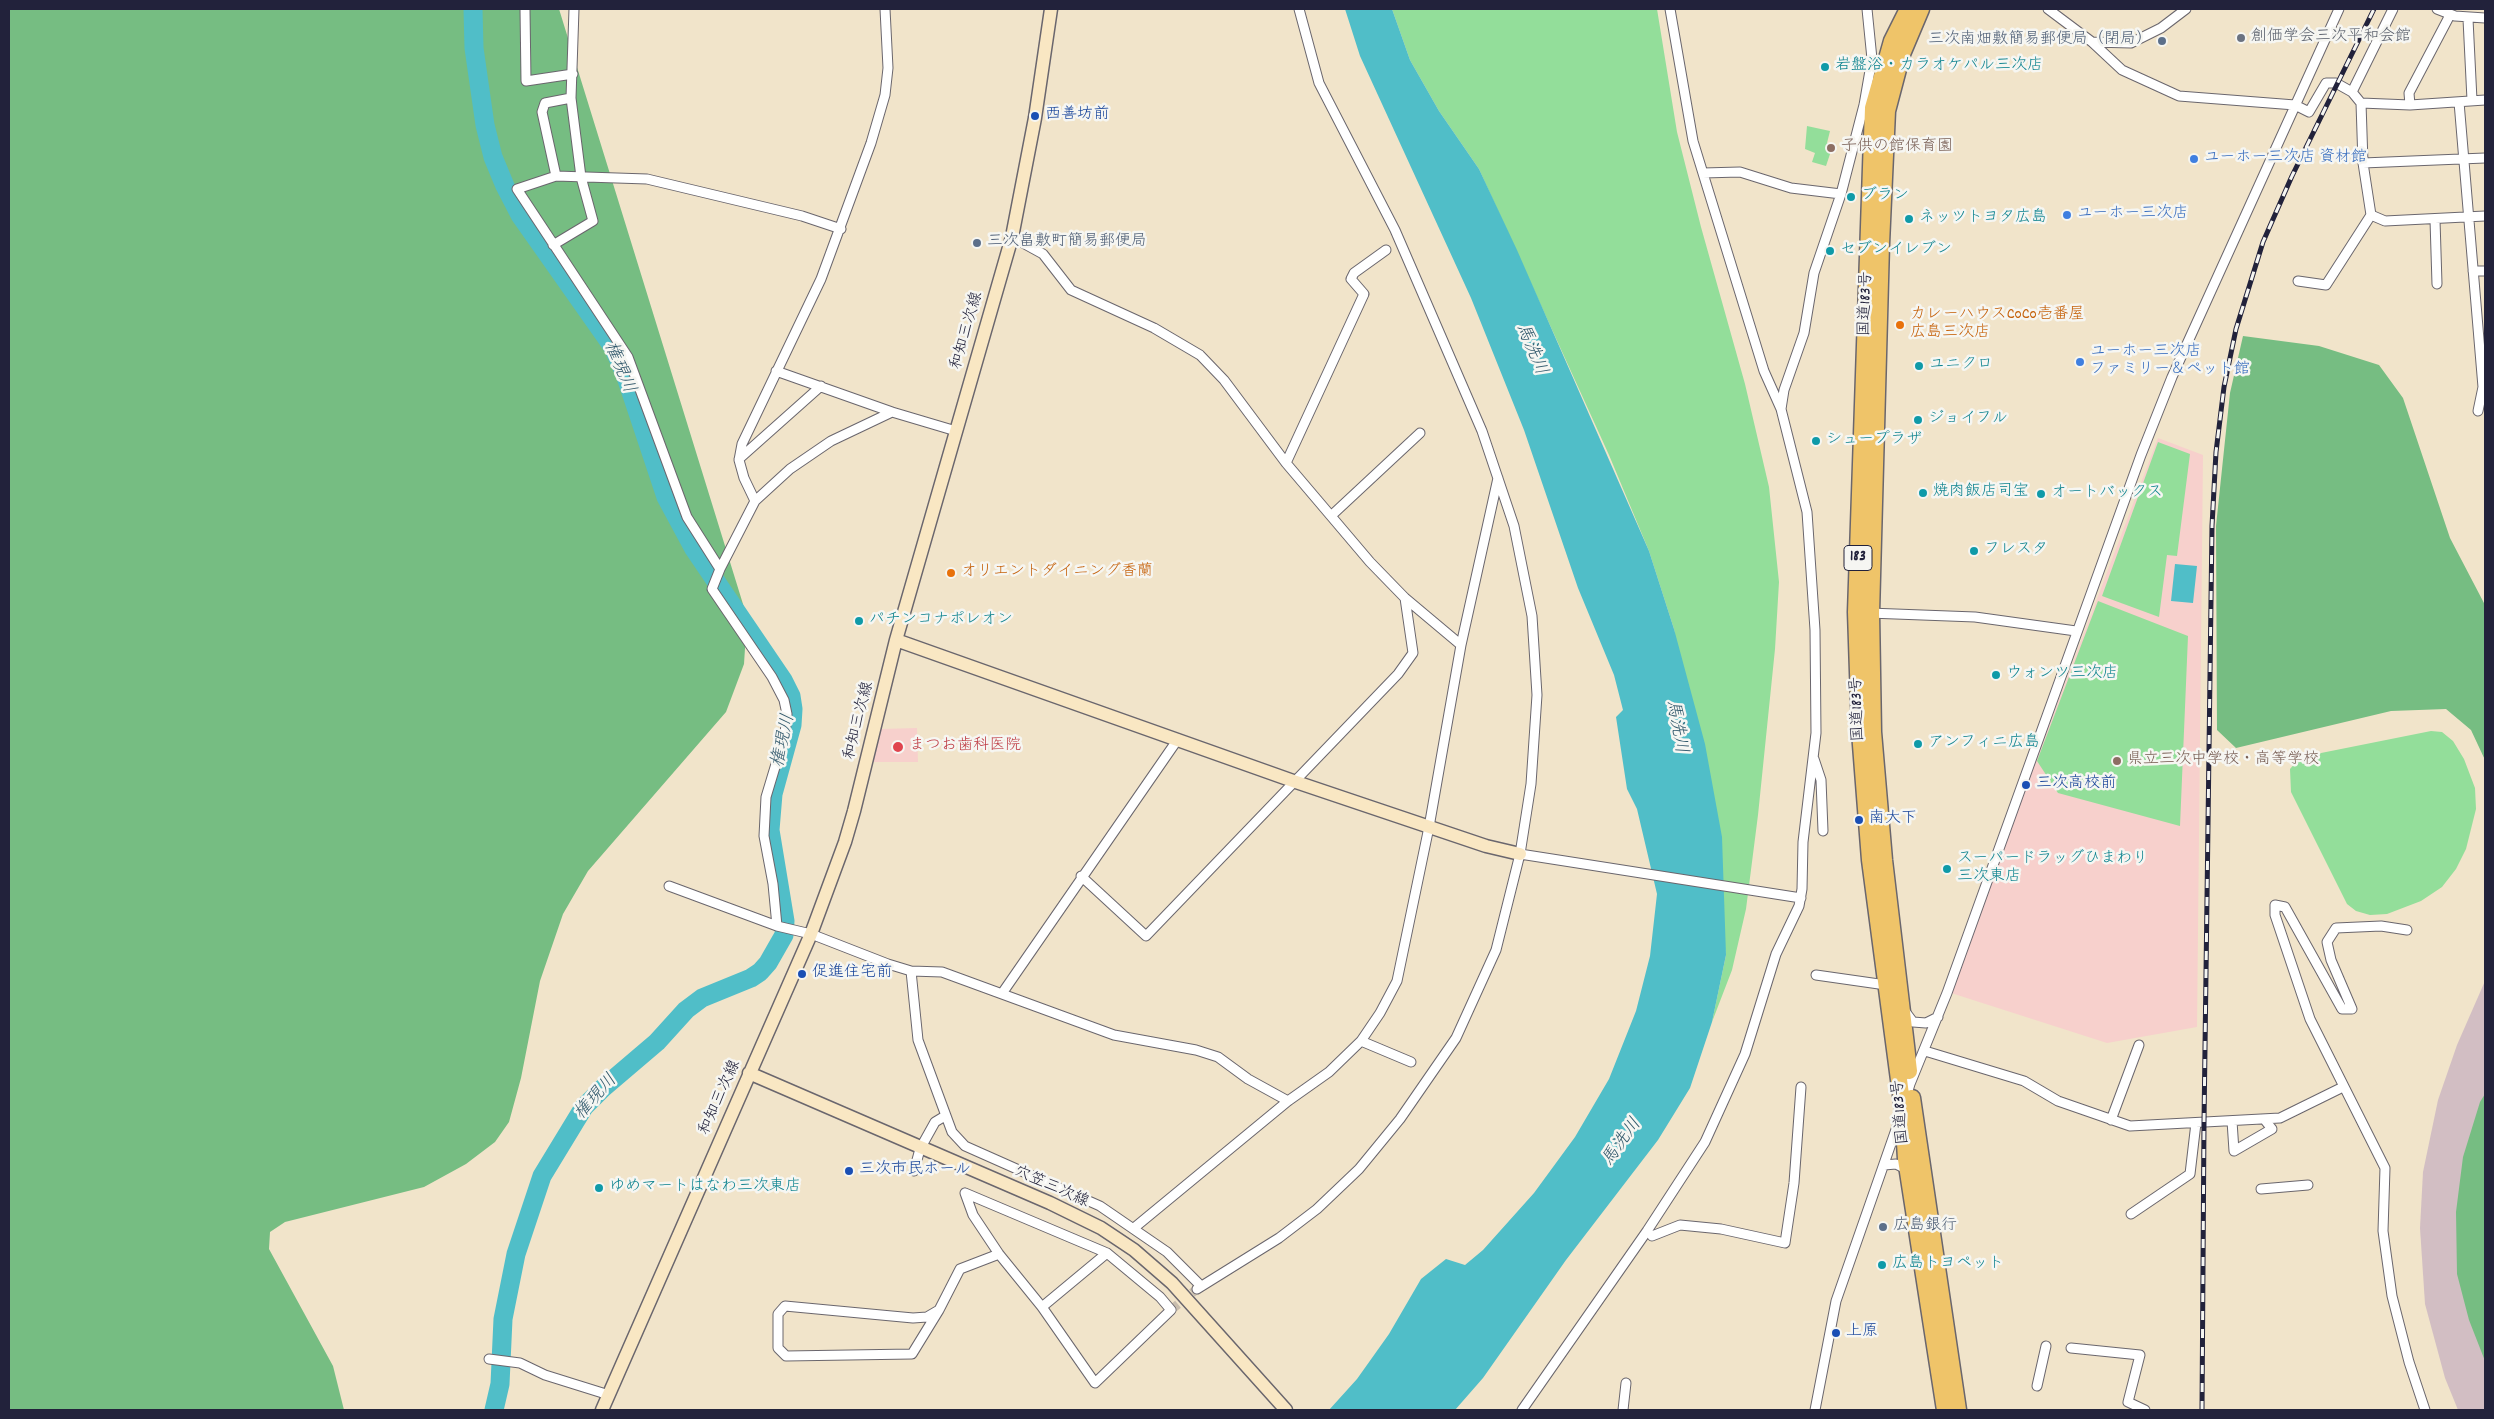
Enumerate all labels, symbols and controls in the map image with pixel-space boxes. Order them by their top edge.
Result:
place label: 創価学会三次平和会館 [2251,28,2411,48]
place label: 三次南畑敷簡易郵便局（閉局） [1928,31,2152,51]
marker: 創価学会三次平和会館 [2235,32,2247,44]
marker: 三次南畑敷簡易郵便局（閉局） [2156,35,2168,47]
place label: 岩盤浴・カラオケパル三次店 [1835,57,2043,77]
marker: 岩盤浴・カラオケパル三次店 [1819,61,1831,73]
place label: 西善坊前 [1045,106,1109,126]
marker: 西善坊前 [1029,110,1041,122]
place label: 子供の館保育園 [1841,138,1953,158]
marker: 子供の館保育園 [1825,142,1837,154]
place label: ユーホー三次店 資材館 [2204,149,2367,169]
marker: ユーホー三次店 資材館 [2188,153,2200,165]
place label: ブラン [1861,187,1909,207]
marker: ブラン [1845,191,1857,203]
place label: ユーホー三次店 [2077,205,2188,225]
place label: ネッツトヨタ広島 [1919,209,2047,229]
marker: ユーホー三次店 [2061,209,2073,221]
marker: ネッツトヨタ広島 [1903,213,1915,225]
place label: 三次畠敷町簡易郵便局 [987,233,1147,253]
marker: 三次畠敷町簡易郵便局 [971,237,983,249]
place label: セブンイレブン [1840,241,1952,261]
marker: セブンイレブン [1824,245,1836,257]
street label: 国道183号 [1856,271,1878,337]
street label: 和知三次線 [948,290,988,372]
place label: カレーハウスCoCo壱番屋 広島三次店 [1910,306,2085,344]
marker: カレーハウスCoCo壱番屋 広島三次店 [1894,319,1906,331]
water label: 馬洗川 [1510,321,1550,379]
water label: 権現川 [598,339,638,397]
place label: ユーホー三次店 ファミリー＆ペット館 [2090,343,2250,381]
place label: ユニクロ [1929,356,1993,376]
marker: ユーホー三次店 ファミリー＆ペット館 [2074,356,2086,368]
marker: ユニクロ [1913,360,1925,372]
place label: ジョイフル [1928,410,2008,430]
marker: ジョイフル [1912,414,1924,426]
place label: シュープラザ [1826,431,1922,451]
marker: シュープラザ [1810,435,1822,447]
place label: 焼肉飯店司宝 [1933,483,2029,503]
place label: オートバックス [2051,484,2163,504]
marker: 焼肉飯店司宝 [1917,487,1929,499]
marker: オートバックス [2035,488,2047,500]
place label: フレスタ [1984,541,2048,561]
marker: フレスタ [1968,545,1980,557]
road number: 183 [1844,546,1872,570]
place label: オリエントダイニング香蘭 [961,563,1153,583]
marker: オリエントダイニング香蘭 [945,567,957,579]
place label: パチンコナポレオン [869,611,1013,631]
marker: パチンコナポレオン [853,615,865,627]
place label: ウォンツ三次店 [2006,665,2118,685]
marker: ウォンツ三次店 [1990,669,2002,681]
street label: 国道183号 [1848,676,1870,742]
street label: 和知三次線 [841,680,879,762]
water label: 馬洗川 [1660,699,1690,755]
water label: 権現川 [769,712,801,770]
place label: アンフィニ広島 [1928,734,2040,754]
place label: まつお歯科医院 [909,737,1021,757]
marker: アンフィニ広島 [1912,738,1924,750]
marker: まつお歯科医院 [891,740,905,754]
place label: 県立三次中学校・高等学校 [2127,751,2319,771]
marker: 県立三次中学校・高等学校 [2111,755,2123,767]
place label: 三次高校前 [2036,775,2116,795]
marker: 三次高校前 [2020,779,2032,791]
place label: 南大下 [1869,810,1917,830]
marker: 南大下 [1853,814,1865,826]
place label: スーパードラッグひまわり 三次東店 [1957,850,2148,888]
marker: スーパードラッグひまわり 三次東店 [1941,863,1953,875]
place label: 促進住宅前 [812,964,892,984]
marker: 促進住宅前 [796,968,808,980]
street label: 和知三次線 [696,1058,746,1138]
water label: 権現川 [571,1071,623,1125]
street label: 国道183号 [1890,1079,1914,1145]
water label: 馬洗川 [1598,1115,1648,1171]
place label: 三次市民ホール [859,1161,971,1181]
street label: 穴笠三次線 [1011,1163,1091,1213]
marker: 三次市民ホール [843,1165,855,1177]
place label: ゆめマートはなわ三次東店 [609,1178,801,1198]
marker: ゆめマートはなわ三次東店 [593,1182,605,1194]
place label: 広島銀行 [1893,1217,1957,1237]
marker: 広島銀行 [1877,1221,1889,1233]
place label: 広島トヨペット [1892,1255,2004,1275]
marker: 広島トヨペット [1876,1259,1888,1271]
place label: 上原 [1846,1323,1878,1343]
marker: 上原 [1830,1327,1842,1339]

